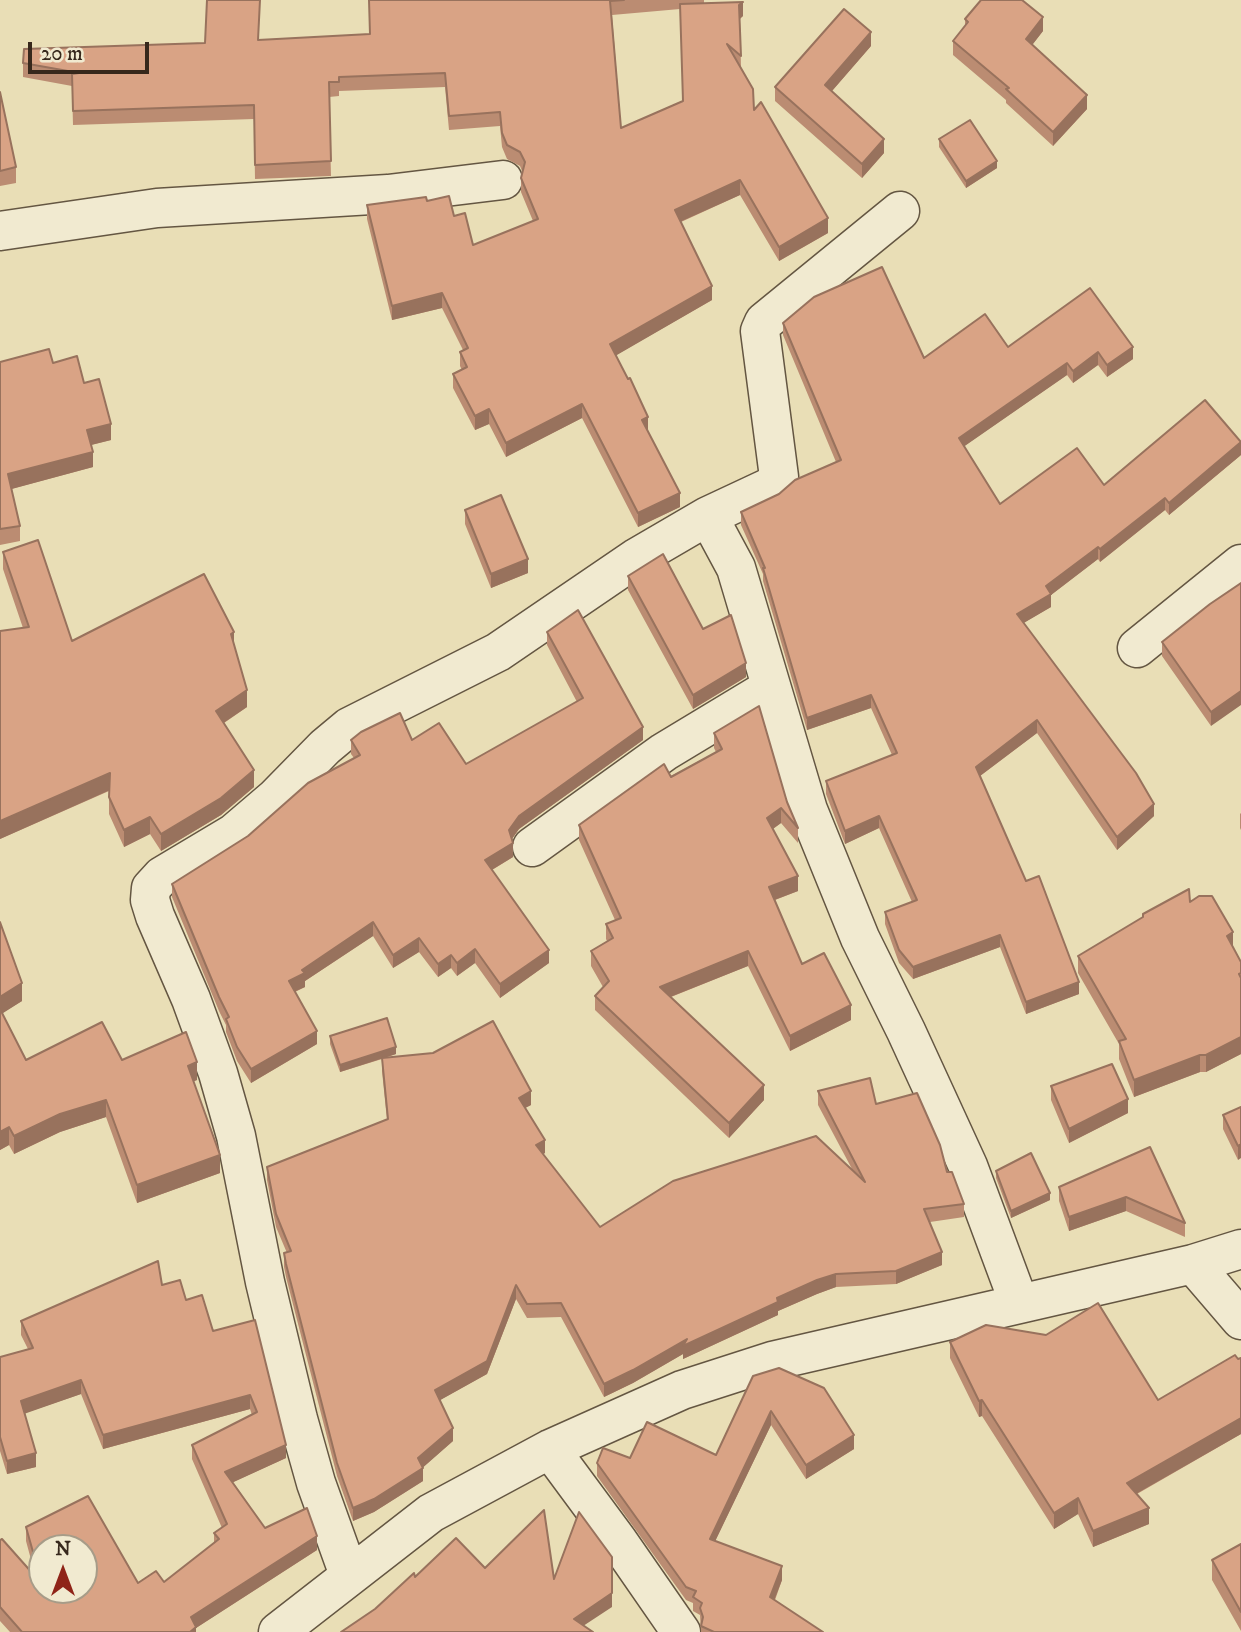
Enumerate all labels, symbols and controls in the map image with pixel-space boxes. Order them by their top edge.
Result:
scale bar [32,28,152,72]
text: 20 m [41,41,83,67]
north arrow [28,1534,98,1604]
text: N [55,1538,71,1561]

